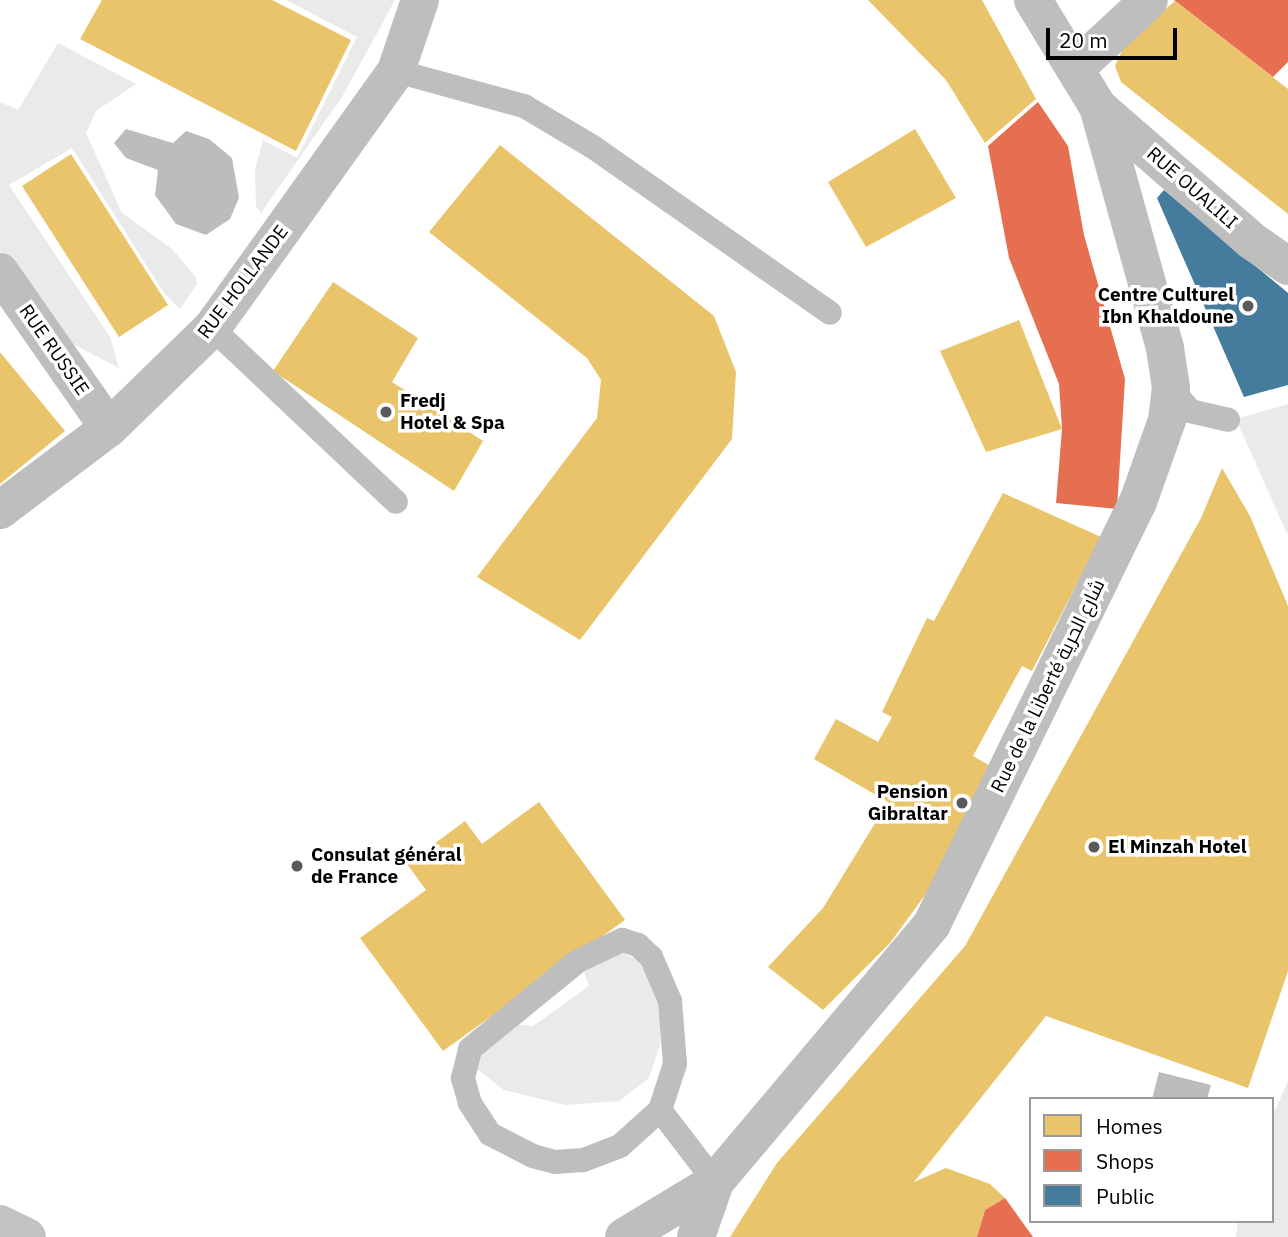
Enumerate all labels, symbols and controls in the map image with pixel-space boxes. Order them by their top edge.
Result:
scale bar [1050,14,1181,58]
text: 20 m [1059,26,1108,54]
street label: RUE OUALILI [1142,142,1242,234]
street label: RUE HOLLANDE [193,221,293,343]
place label: Centre Culturel Ibn Khaldoune [1098,284,1234,328]
marker: Centre Culturel Ibn Khaldoune [1240,298,1256,314]
street label: RUE RUSSIE [14,300,94,400]
place label: Fredj Hotel & Spa [400,390,505,434]
marker: Fredj Hotel & Spa [378,404,394,420]
street label: Rue de la Liberté شارع الحرية [986,576,1110,796]
place label: Pension Gibraltar [868,781,948,825]
marker: Pension Gibraltar [954,795,970,811]
place label: El Minzah Hotel [1108,836,1247,858]
marker: El Minzah Hotel [1086,839,1102,855]
place label: Consulat général de France [311,844,462,888]
marker: Consulat général de France [289,858,305,874]
legend [1029,1097,1274,1223]
text: Homes [1096,1112,1163,1140]
text: Shops [1096,1147,1154,1175]
text: Public [1096,1182,1154,1210]

